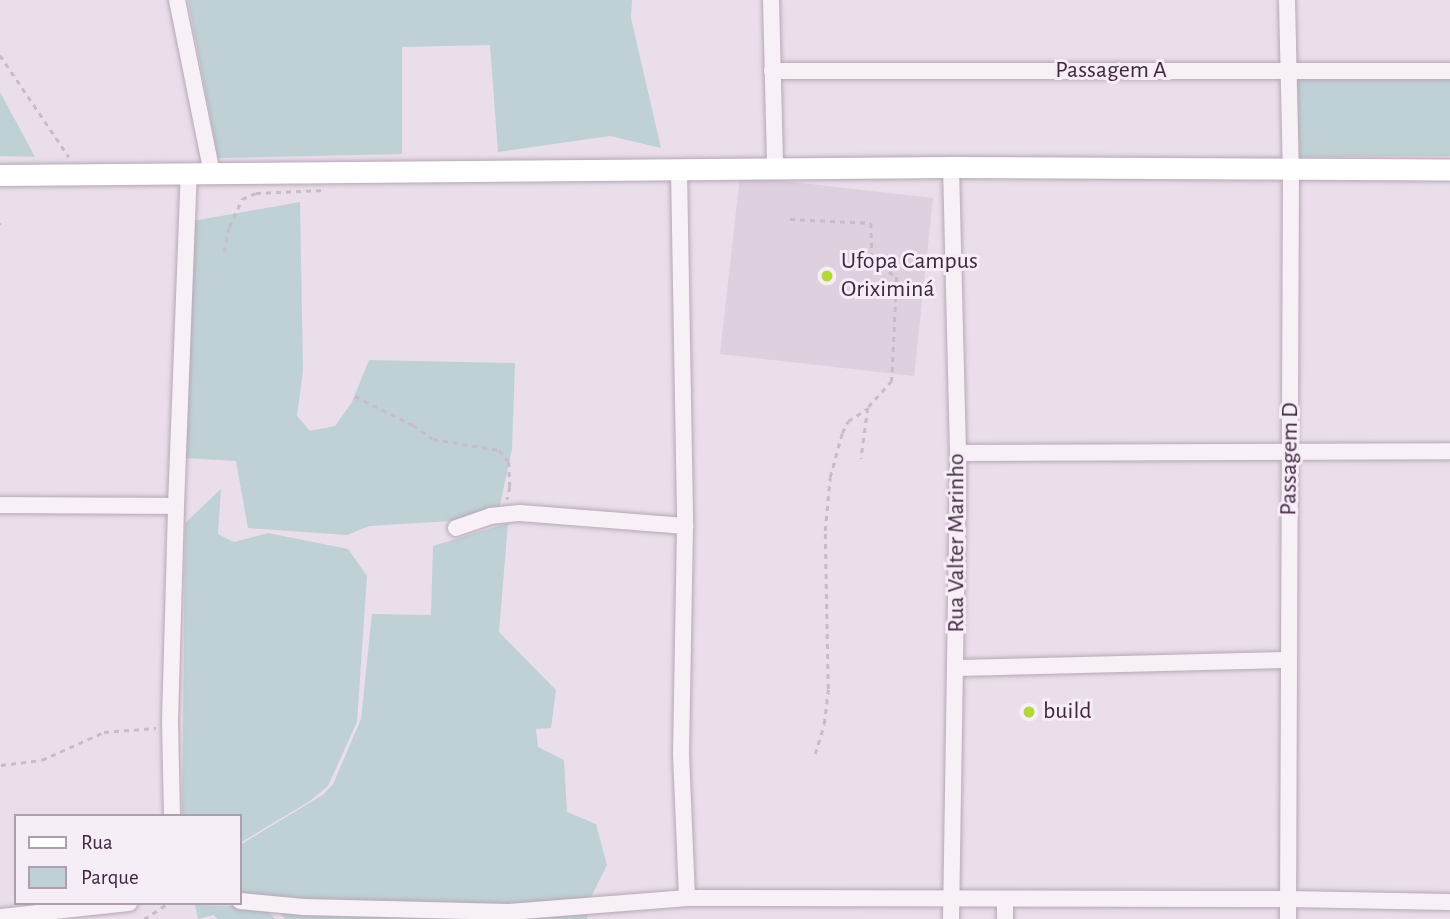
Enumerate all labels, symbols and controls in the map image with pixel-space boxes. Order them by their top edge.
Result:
street label: Passagem A [1055,57,1167,85]
place label: Ufopa Campus Oriximiná [841,248,978,304]
marker: Ufopa Campus Oriximiná [819,268,835,284]
street label: Passagem D [1275,402,1305,516]
street label: Rua Valter Marinho [943,453,971,633]
place label: build [1043,698,1092,726]
marker: build [1021,704,1037,720]
legend [14,814,242,905]
text: Rua [81,832,113,853]
text: Parque [81,867,139,888]

